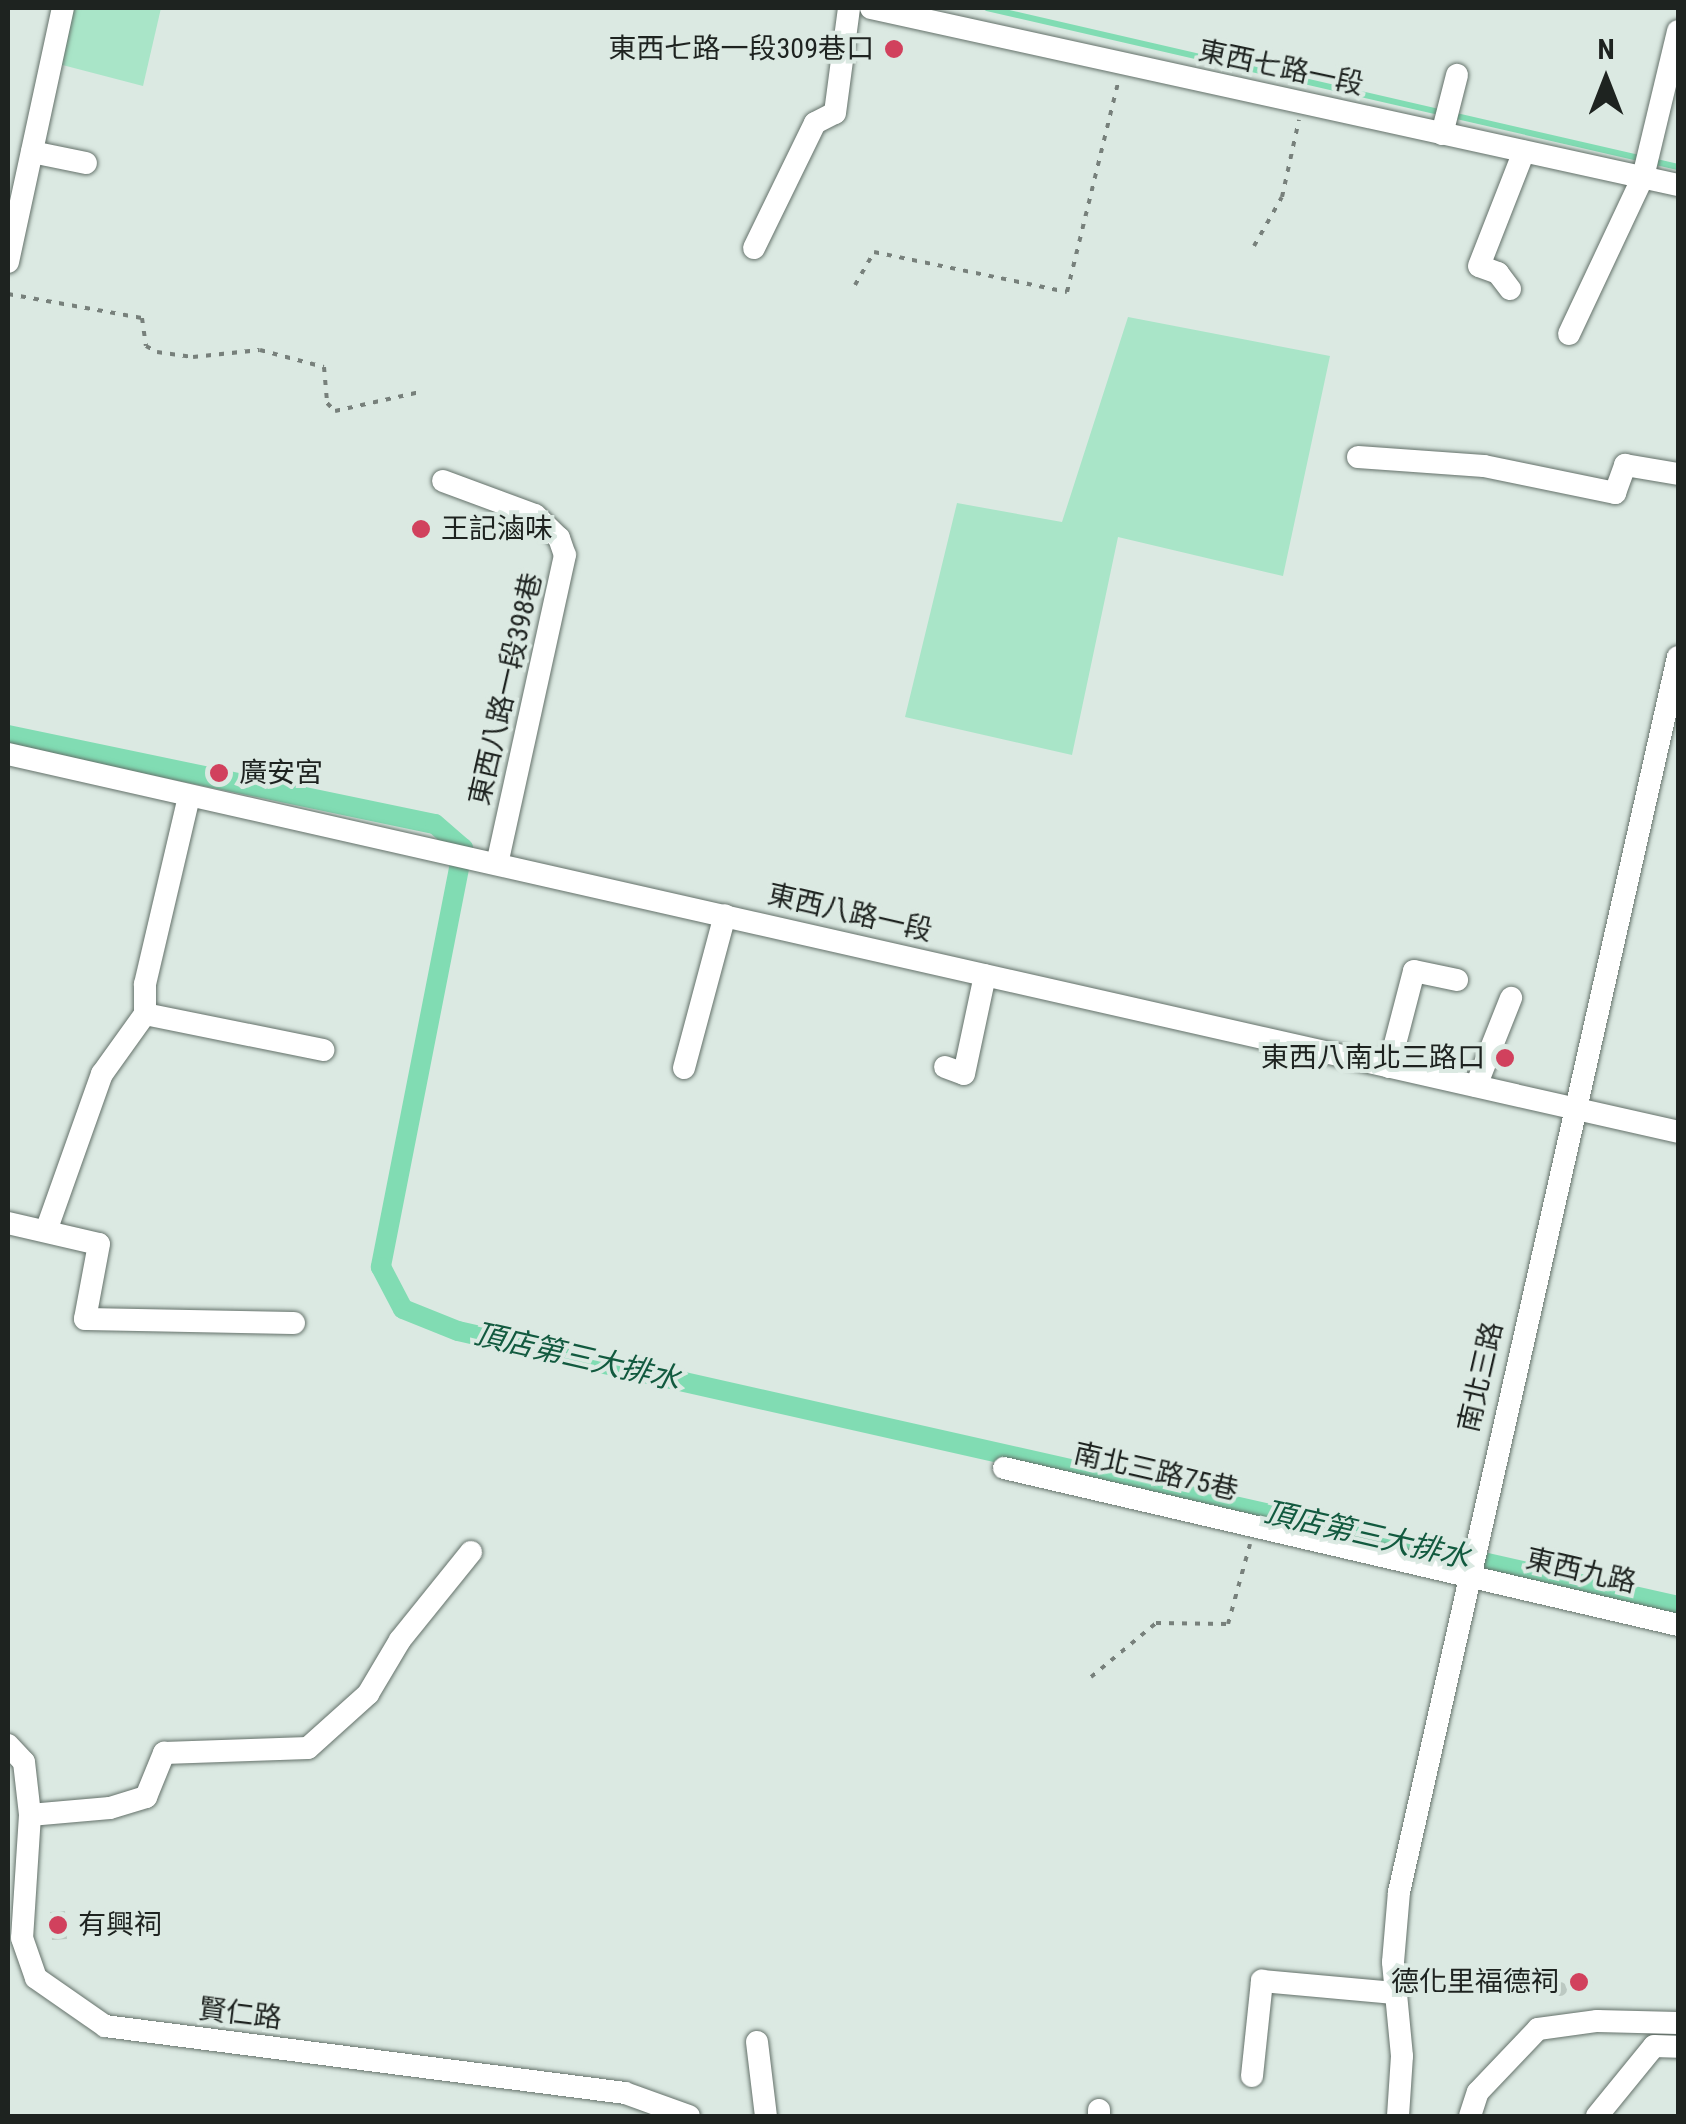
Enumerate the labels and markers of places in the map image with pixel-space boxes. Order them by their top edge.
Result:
place label: 東西七路一段309巷口 [609,32,874,66]
marker: 東西七路一段309巷口 [883,38,905,60]
place label: 王記滷味 [441,512,553,546]
marker: 王記滷味 [410,518,432,540]
place label: 廣安宮 [239,756,323,790]
marker: 廣安宮 [208,762,230,784]
place label: 東西八南北三路口 [1261,1041,1485,1075]
marker: 東西八南北三路口 [1494,1047,1516,1069]
place label: 有興祠 [78,1908,162,1942]
marker: 有興祠 [47,1914,69,1936]
place label: 德化里福德祠 [1391,1965,1559,1999]
marker: 德化里福德祠 [1568,1971,1590,1993]

